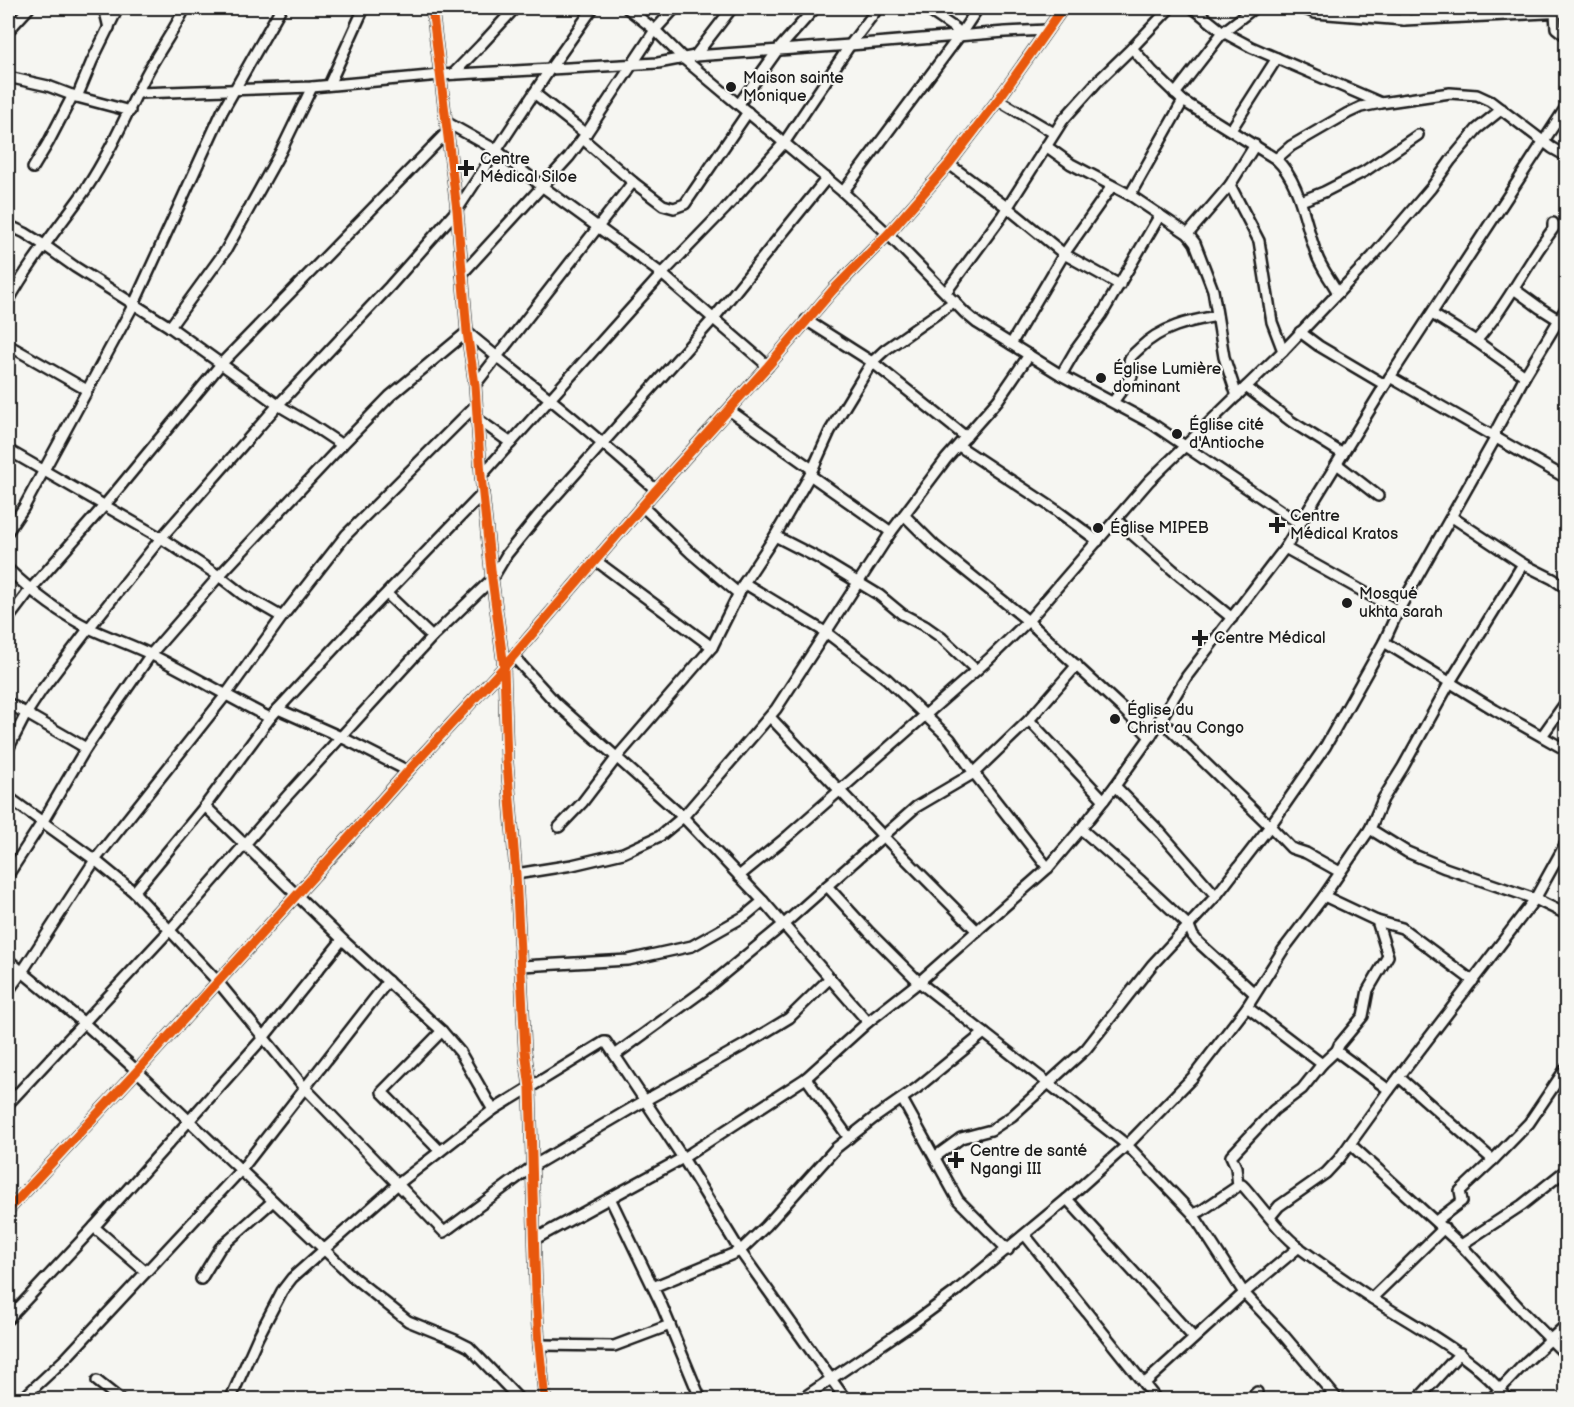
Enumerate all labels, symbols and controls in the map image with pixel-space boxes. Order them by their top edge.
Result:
place label: Maison sainte Monique [743,69,844,106]
marker: Maison sainte Monique [724,80,738,94]
place label: Centre Médical Siloe [480,150,577,187]
marker: Centre Médical Siloe [457,159,475,177]
place label: Église Lumière dominant [1113,358,1222,397]
marker: Église Lumière dominant [1094,371,1108,385]
place label: Église cité d'Antioche [1189,414,1265,453]
marker: Église cité d'Antioche [1170,427,1184,441]
place label: Centre Médical Kratos [1290,507,1398,544]
marker: Centre Médical Kratos [1268,516,1286,534]
place label: Église MIPEB [1110,517,1209,538]
marker: Église MIPEB [1091,521,1105,535]
place label: Mosqué ukhta sarah [1359,585,1443,622]
marker: Mosqué ukhta sarah [1340,596,1354,610]
marker: Centre Médical [1191,629,1209,647]
place label: Centre Médical [1214,629,1326,648]
place label: Église du Christ au Congo [1127,699,1244,738]
marker: Église du Christ au Congo [1108,712,1122,726]
place label: Centre de santé Ngangi III [970,1142,1087,1179]
marker: Centre de santé Ngangi III [947,1151,965,1169]

